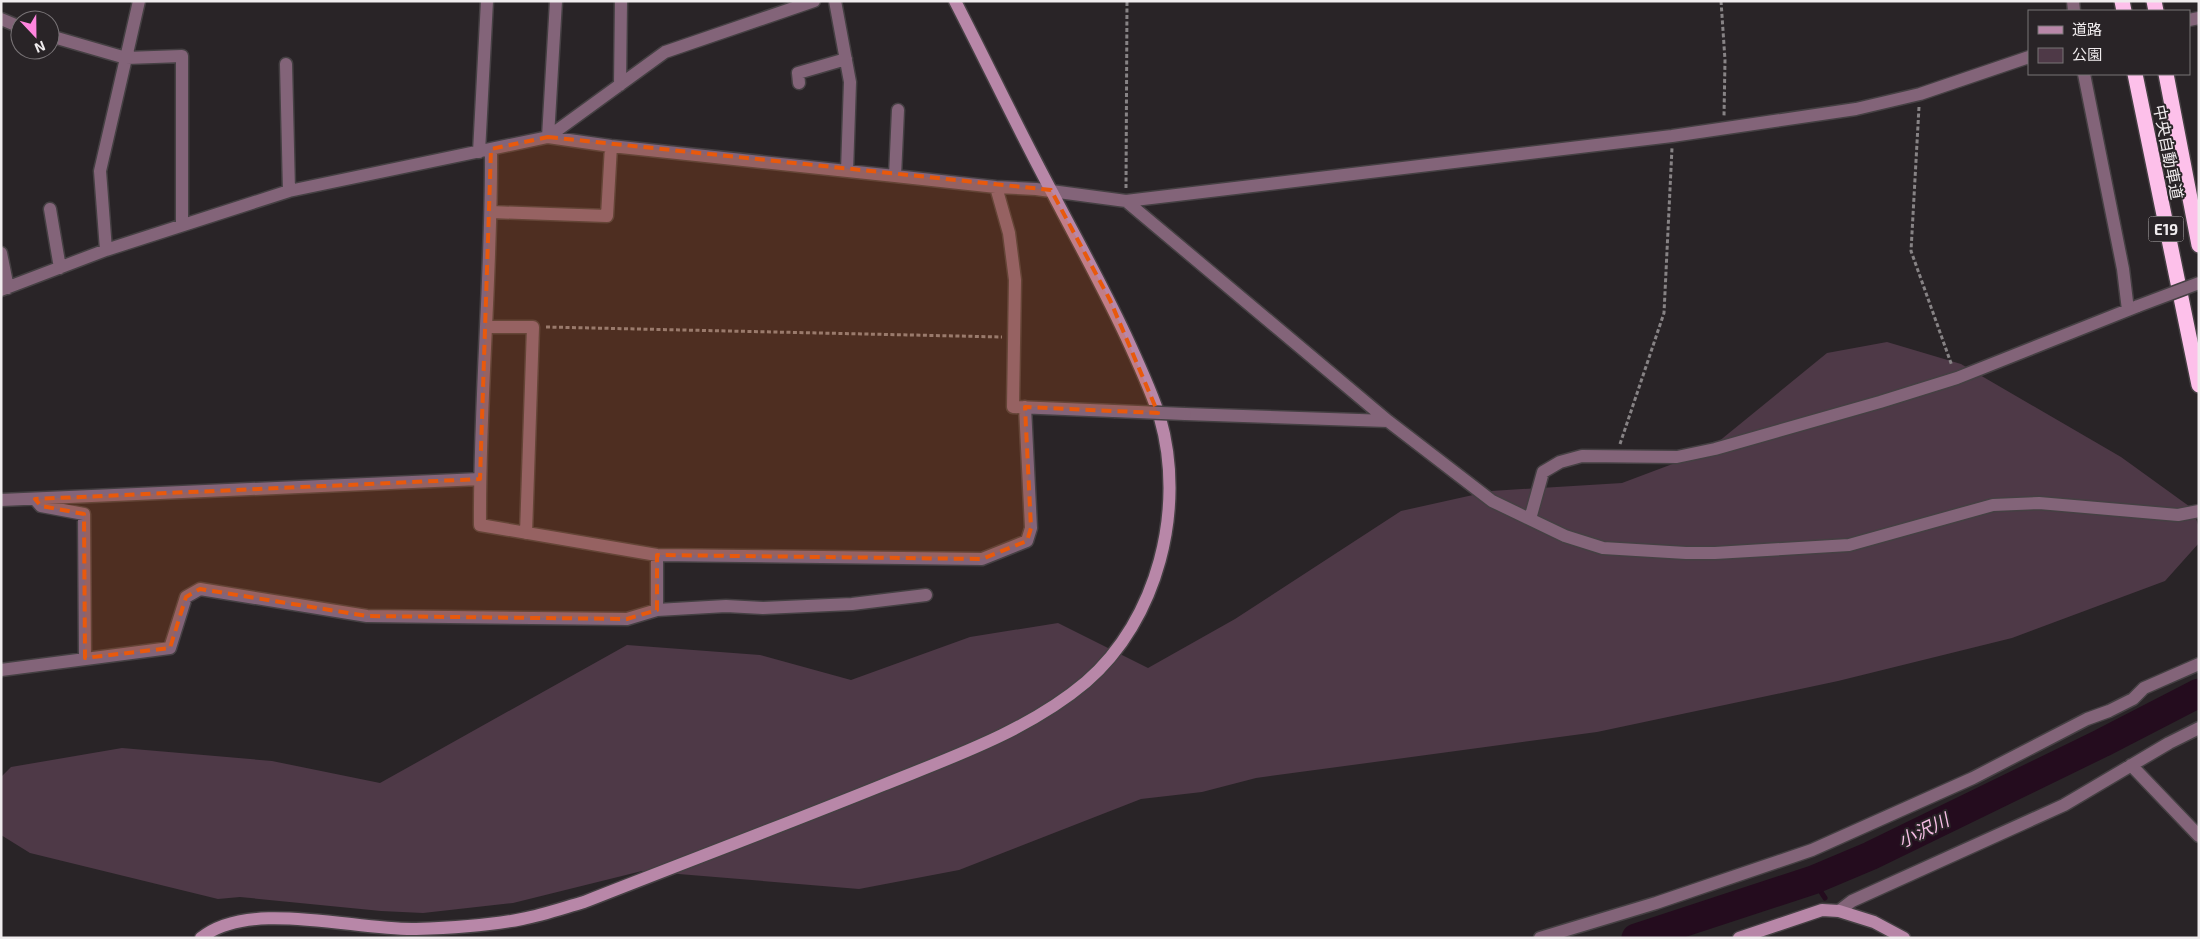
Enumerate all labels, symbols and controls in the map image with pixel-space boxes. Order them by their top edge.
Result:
north arrow [10,10,60,60]
legend [2028,10,2190,75]
text: 道路 [2072,20,2102,38]
text: N [32,38,48,57]
text: 公園 [2072,45,2102,63]
street label: 中央自動車道 [2151,103,2187,201]
road number: E19 [2148,216,2184,242]
water label: 小沢川 [1894,807,1954,852]

